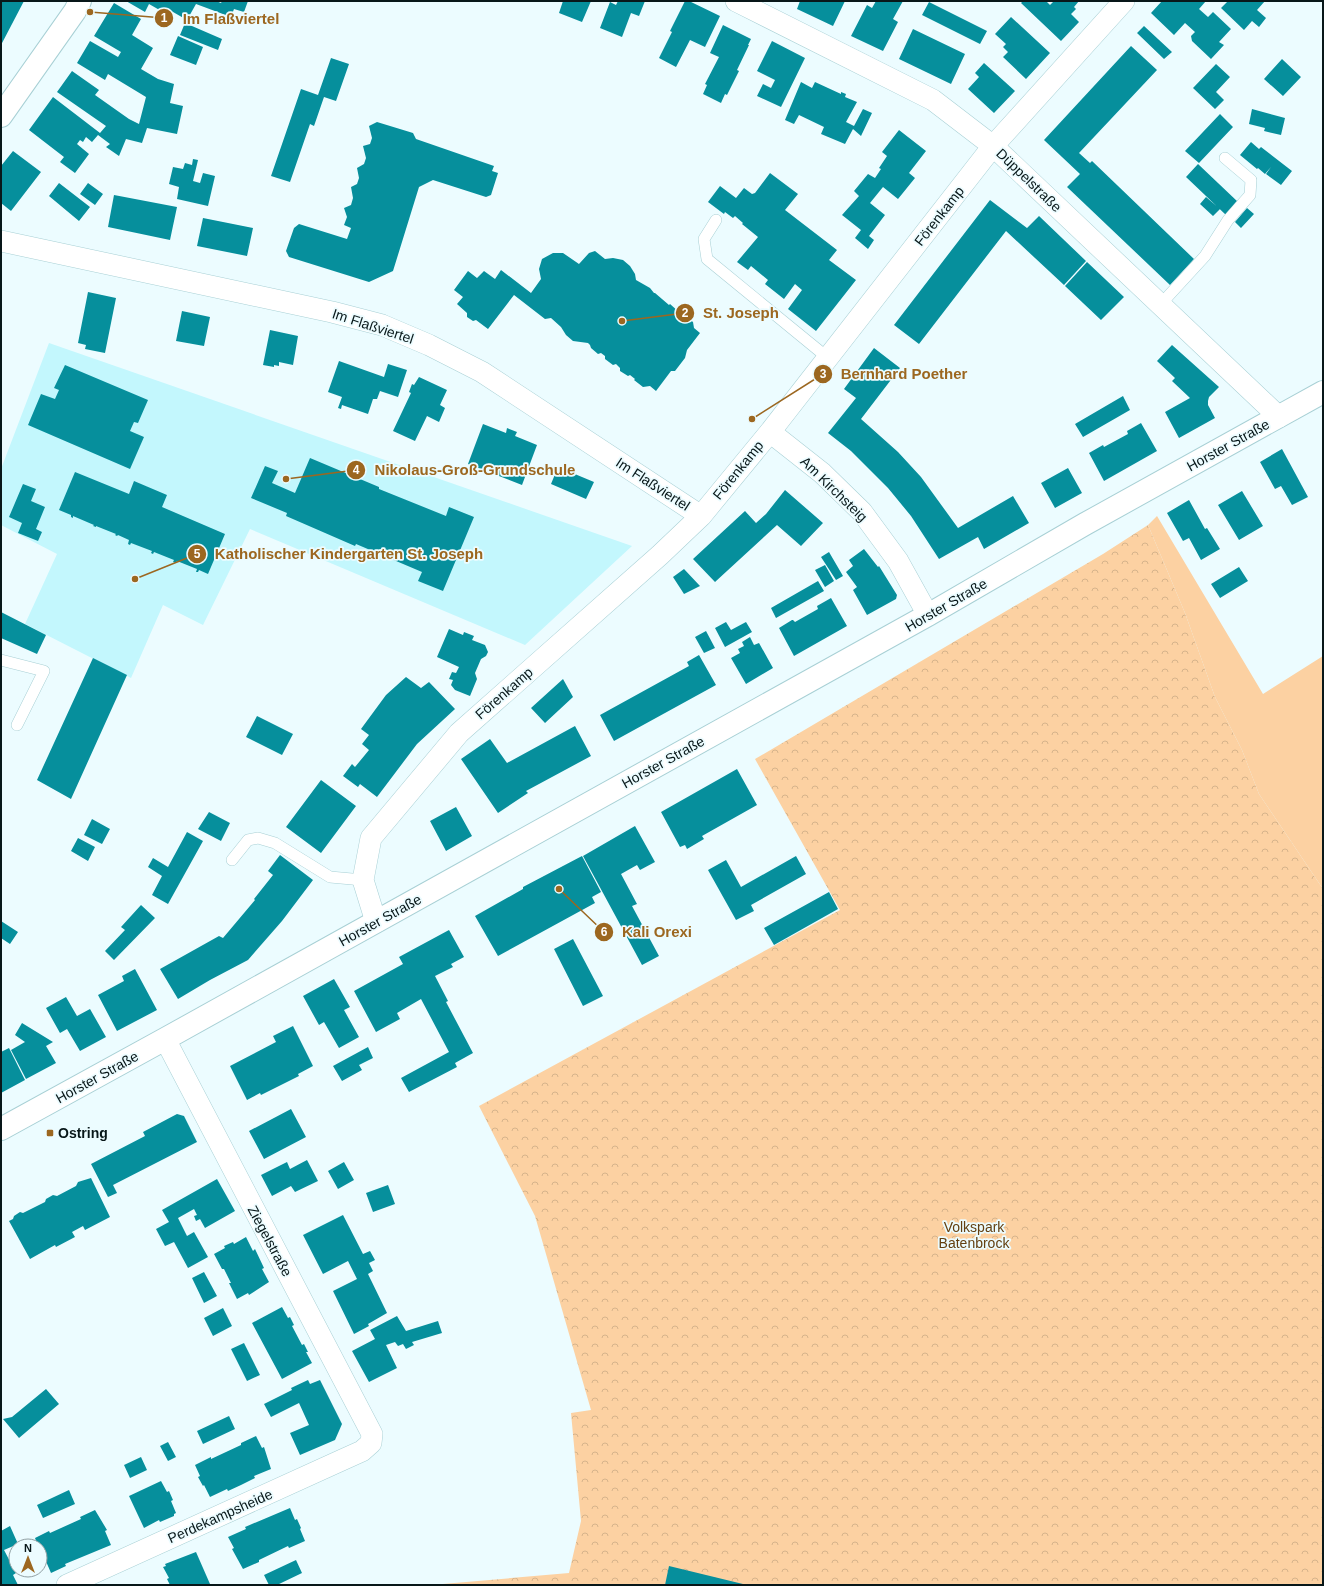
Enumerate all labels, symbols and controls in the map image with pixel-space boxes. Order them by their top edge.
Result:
callout: Im Flaßviertel [154,5,287,32]
text: Im Flaßviertel [183,10,279,27]
text: 1 [161,11,168,25]
street label: Düppelstraße [993,145,1065,215]
street label: Förenkamp [911,183,967,249]
callout: St. Joseph [675,299,787,326]
text: St. Joseph [703,304,779,321]
street label: Im Flaßviertel [330,305,416,347]
text: 2 [682,306,689,320]
callout: Bernhard Poether [813,361,976,388]
text: Bernhard Poether [841,365,968,382]
text: 3 [820,367,827,381]
street label: Horster Straße [1184,416,1272,474]
street label: Förenkamp [710,437,767,503]
street label: Am Kirchsteig [797,453,871,525]
street label: Im Flaßviertel [613,454,693,514]
callout: Nikolaus-Groß-Grundschule [346,457,583,484]
text: Nikolaus-Groß-Grundschule [375,461,575,478]
text: 4 [353,463,360,477]
callout: Katholischer Kindergarten St. Joseph [187,540,491,567]
text: Katholischer Kindergarten St. Joseph [215,545,483,562]
text: 5 [194,547,201,561]
street label: Horster Straße [902,575,990,635]
street label: Förenkamp [472,664,536,722]
street label: Horster Straße [619,733,707,791]
street label: Horster Straße [336,891,424,949]
callout: Kali Orexi [594,919,700,946]
text: Kali Orexi [622,923,692,940]
text: 6 [601,925,608,939]
street label: Horster Straße [53,1048,141,1106]
place label: Ostring [58,1125,108,1141]
marker: Ostring [45,1128,55,1138]
street label: Ziegelstraße [245,1203,295,1279]
park label: Volkspark Batenbrock [939,1219,1010,1251]
street label: Perdekampsheide [165,1486,275,1546]
north arrow [8,1538,48,1578]
text: N [24,1542,32,1554]

